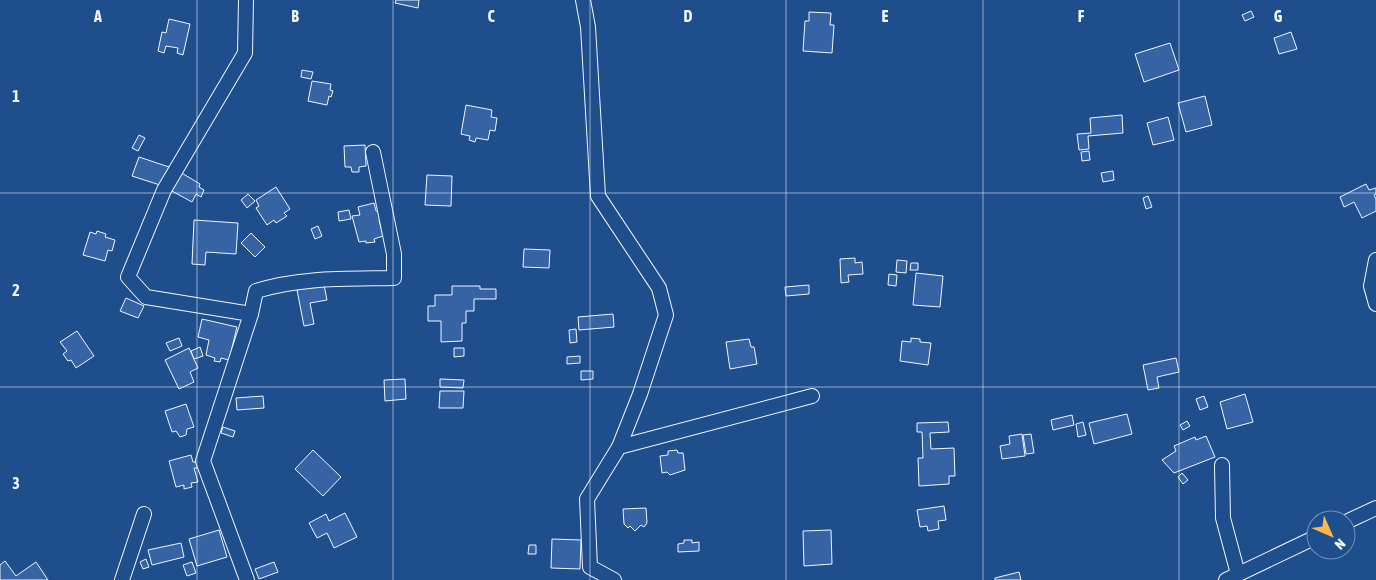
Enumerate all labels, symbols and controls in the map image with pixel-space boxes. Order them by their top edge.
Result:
text: A [93,7,102,25]
text: B [291,7,299,25]
text: C [487,7,495,25]
text: D [684,7,693,25]
text: E [882,7,889,25]
text: F [1078,7,1085,25]
text: G [1274,7,1283,25]
text: 1 [12,87,20,105]
text: 2 [12,281,20,299]
text: 3 [12,474,20,492]
north arrow [1306,510,1356,560]
text: N [1332,536,1349,553]

